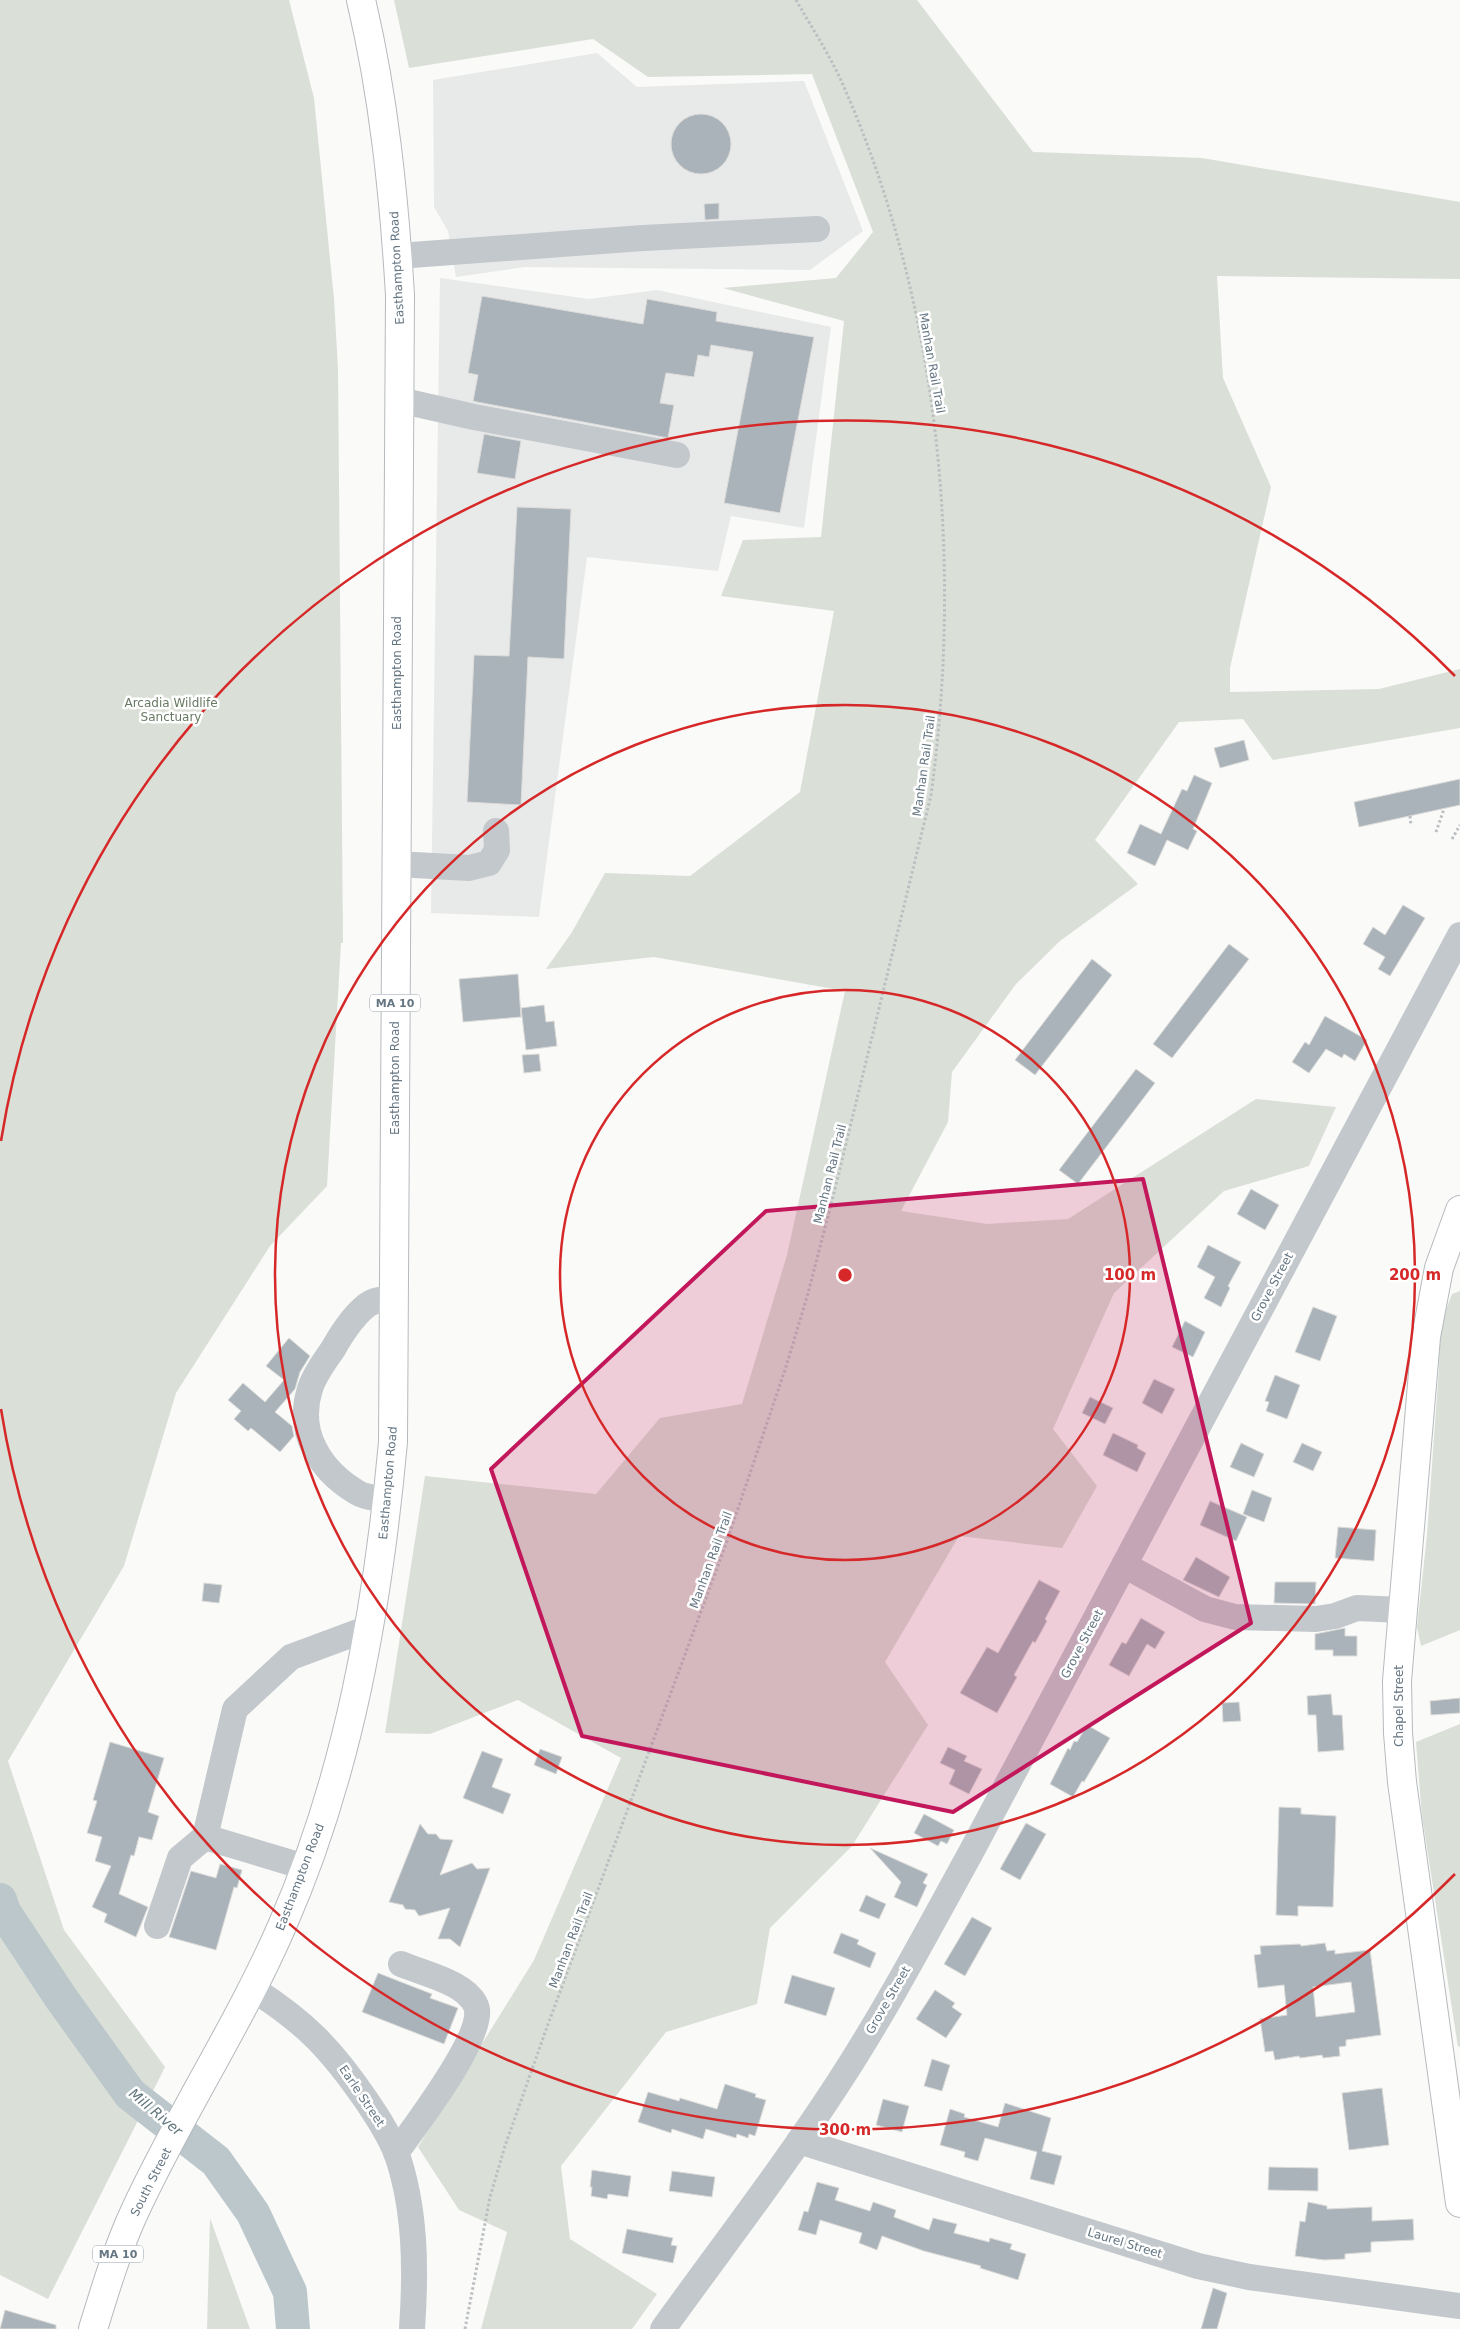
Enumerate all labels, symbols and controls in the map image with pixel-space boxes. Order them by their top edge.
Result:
street label: Easthampton Road [387,211,407,325]
street label: Manhan Rail Trail [916,311,948,415]
street label: Easthampton Road [390,616,404,730]
park label: Arcadia Wildlife Sanctuary [124,696,218,724]
street label: Manhan Rail Trail [910,714,938,818]
road number: MA 10 [370,994,420,1011]
street label: Easthampton Road [388,1021,402,1135]
street label: Manhan Rail Trail [811,1123,849,1225]
street label: Grove Street [1248,1250,1296,1324]
centre of rings [836,1266,854,1284]
text: 100 m [1104,1266,1156,1284]
text: 200 m [1389,1266,1441,1284]
street label: Easthampton Road [376,1426,400,1540]
street label: Manhan Rail Trail [687,1510,735,1610]
street label: Grove Street [1058,1607,1106,1681]
street label: Chapel Street [1392,1665,1406,1747]
street label: Easthampton Road [273,1821,327,1933]
street label: Manhan Rail Trail [546,1890,596,1990]
street label: Grove Street [863,1963,913,2036]
street label: Earle Street [336,2063,388,2130]
water label: Mill River [126,2085,187,2140]
text: 300 m [819,2121,871,2139]
street label: South Street [128,2145,174,2219]
street label: Laurel Street [1086,2225,1164,2261]
road number: MA 10 [93,2246,143,2262]

